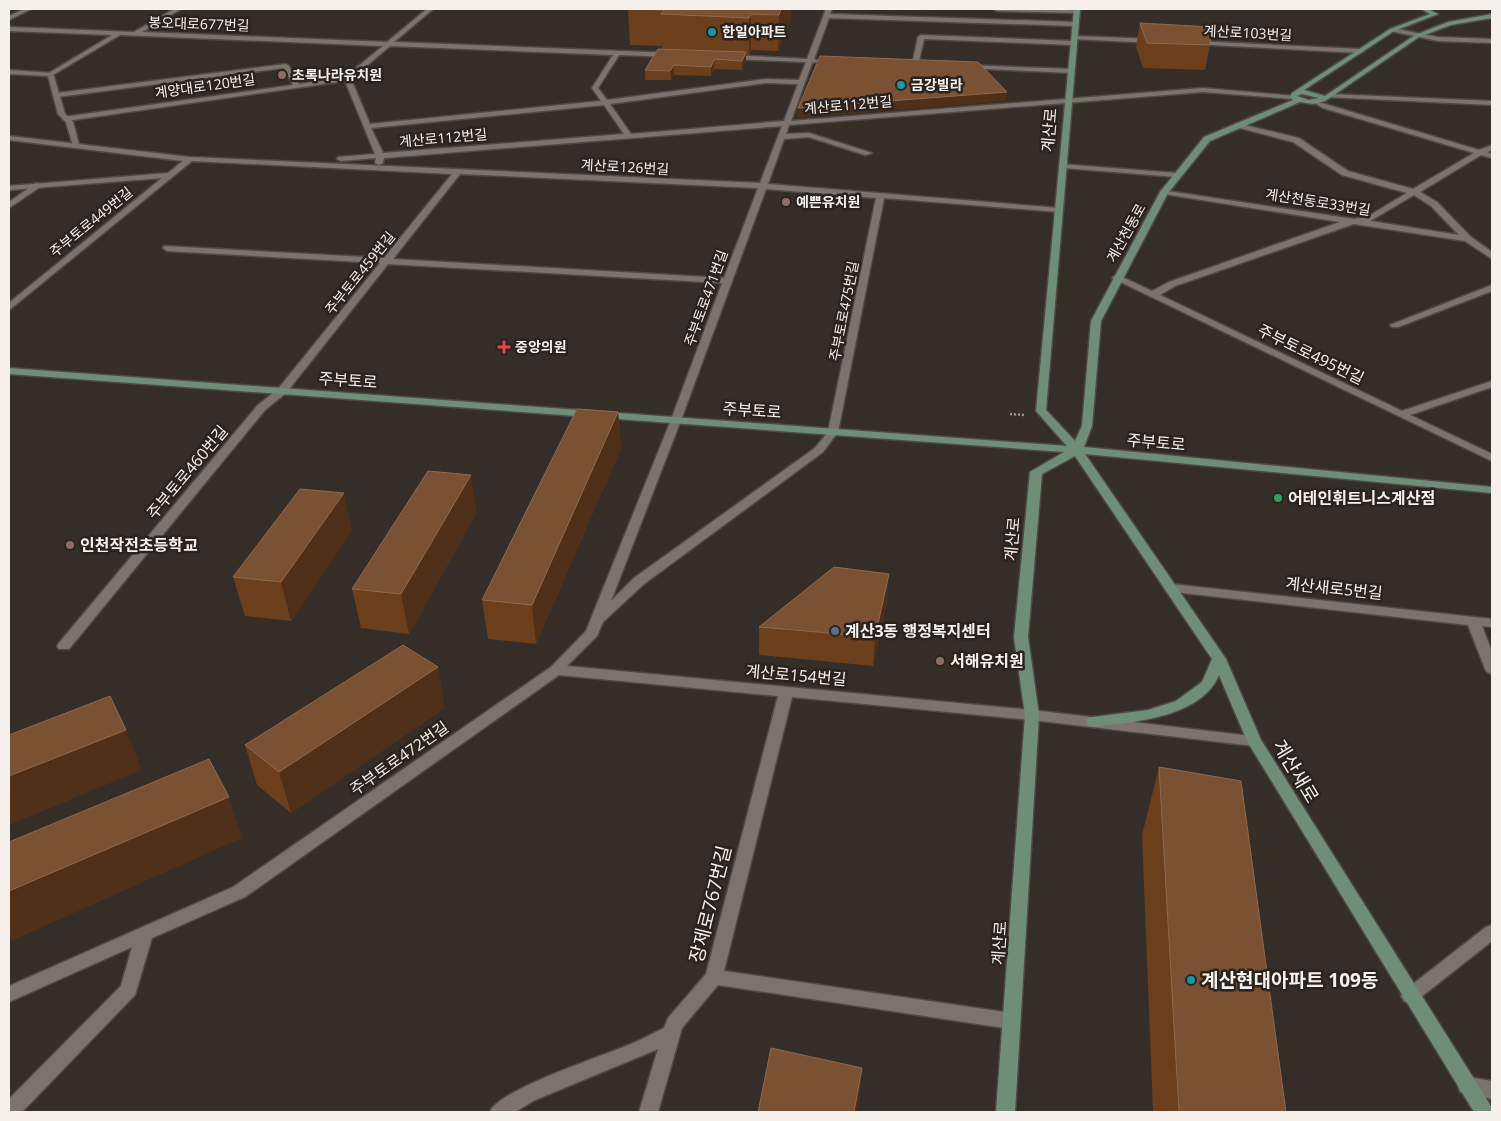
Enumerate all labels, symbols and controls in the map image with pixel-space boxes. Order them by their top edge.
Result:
street label: 봉오대로677번길 [148,12,250,35]
street label: 계산로103번길 [1203,21,1293,44]
place label: 한일아파트 [722,22,787,41]
marker: 한일아파트 [706,26,718,38]
place label: 초록나라유치원 [292,65,382,84]
street label: 계양대로120번길 [153,69,256,102]
marker: 초록나라유치원 [276,69,288,81]
place label: 금강빌라 [911,75,963,94]
marker: 금강빌라 [895,79,907,91]
street label: 계산로112번길 [803,91,893,118]
street label: 계산로 [1036,107,1062,153]
street label: 계산로112번길 [398,124,488,151]
street label: 계산로126번길 [580,155,670,178]
street label: 주부토로449번길 [45,182,136,261]
street label: 계산천동로33번길 [1264,184,1372,219]
place label: 예쁜유치원 [796,192,860,211]
marker: 예쁜유치원 [780,196,792,208]
street label: 계산천동로 [1102,200,1150,266]
street label: 주부토로459번길 [320,227,399,318]
street label: 주부토로471번길 [679,247,732,349]
street label: 주부토로475번길 [825,259,862,362]
street label: 주부토로495번길 [1254,319,1368,389]
place label: 중앙의원 [515,337,567,356]
marker: 중앙의원 [497,340,511,354]
street label: 주부토로 [318,367,378,393]
street label: 주부토로 [722,397,782,423]
street label: 주부토로460번길 [141,421,233,523]
street label: 주부토로 [1126,428,1187,456]
place label: 어테인휘트니스계산점 [1288,487,1435,509]
marker: 어테인휘트니스계산점 [1272,492,1284,504]
street label: 계산로 [999,516,1025,562]
place label: 인천작전초등학교 [80,534,198,556]
marker: 인천작전초등학교 [64,539,76,551]
street label: 계산새로5번길 [1284,572,1384,604]
place label: 계산3동 행정복지센터 [845,620,991,642]
marker: 계산3동 행정복지센터 [829,625,841,637]
place label: 서해유치원 [950,650,1024,672]
marker: 서해유치원 [934,655,946,667]
street label: 계산로154번길 [745,660,847,690]
street label: 주부토로472번길 [345,716,453,800]
street label: 계산새로 [1267,734,1325,808]
street label: 장제로767번길 [683,843,737,965]
street label: 계산로 [986,920,1012,966]
place label: 계산현대아파트 109동 [1201,967,1378,993]
marker: 계산현대아파트 109동 [1185,974,1197,986]

